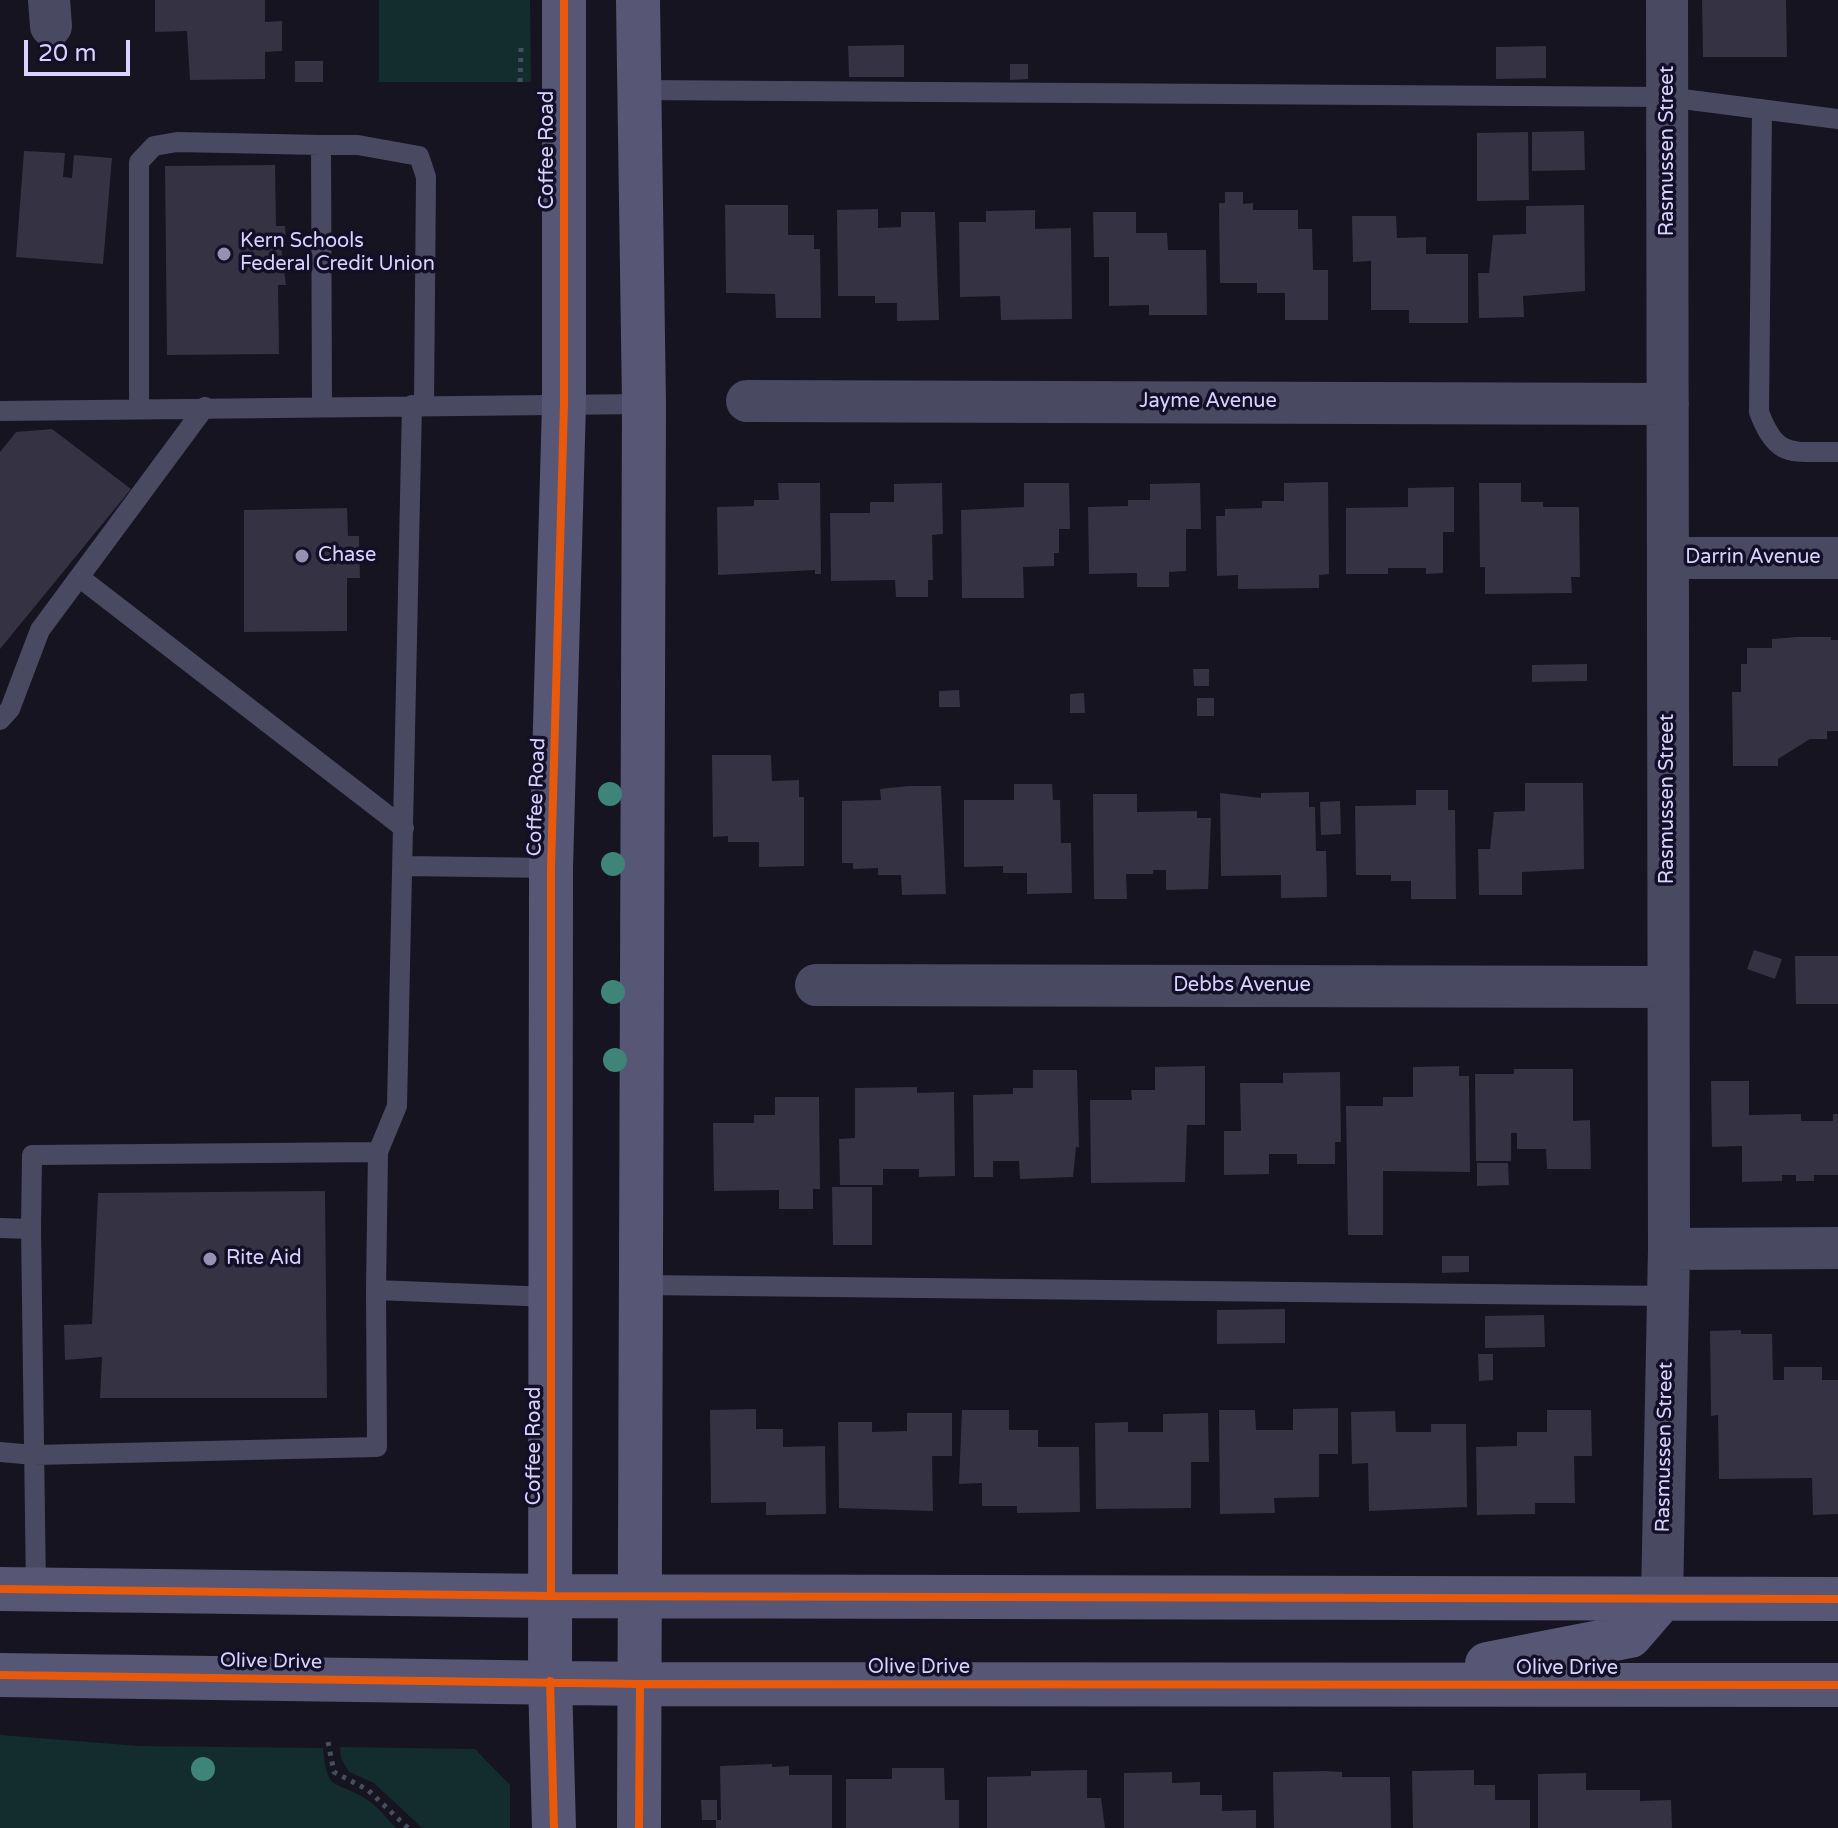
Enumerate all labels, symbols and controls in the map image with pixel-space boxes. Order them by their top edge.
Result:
scale bar [28,24,134,74]
text: 20 m [38,39,96,68]
street label: Rasmussen Street [1656,66,1680,236]
street label: Coffee Road [536,91,560,209]
place label: Kern Schools Federal Credit Union [240,230,435,277]
marker: Kern Schools Federal Credit Union [215,245,233,263]
street label: Jayme Avenue [1139,390,1277,414]
place label: Chase [318,544,376,568]
street label: Darrin Avenue [1685,546,1821,570]
marker: Chase [293,547,311,565]
street label: Rasmussen Street [1656,714,1680,884]
street label: Coffee Road [523,737,551,857]
street label: Debbs Avenue [1173,974,1311,998]
place label: Rite Aid [226,1247,302,1271]
marker: Rite Aid [201,1250,219,1268]
street label: Rasmussen Street [1652,1362,1678,1532]
street label: Coffee Road [523,1387,547,1505]
street label: Olive Drive [220,1649,322,1675]
street label: Olive Drive [868,1656,970,1680]
street label: Olive Drive [1516,1657,1618,1681]

